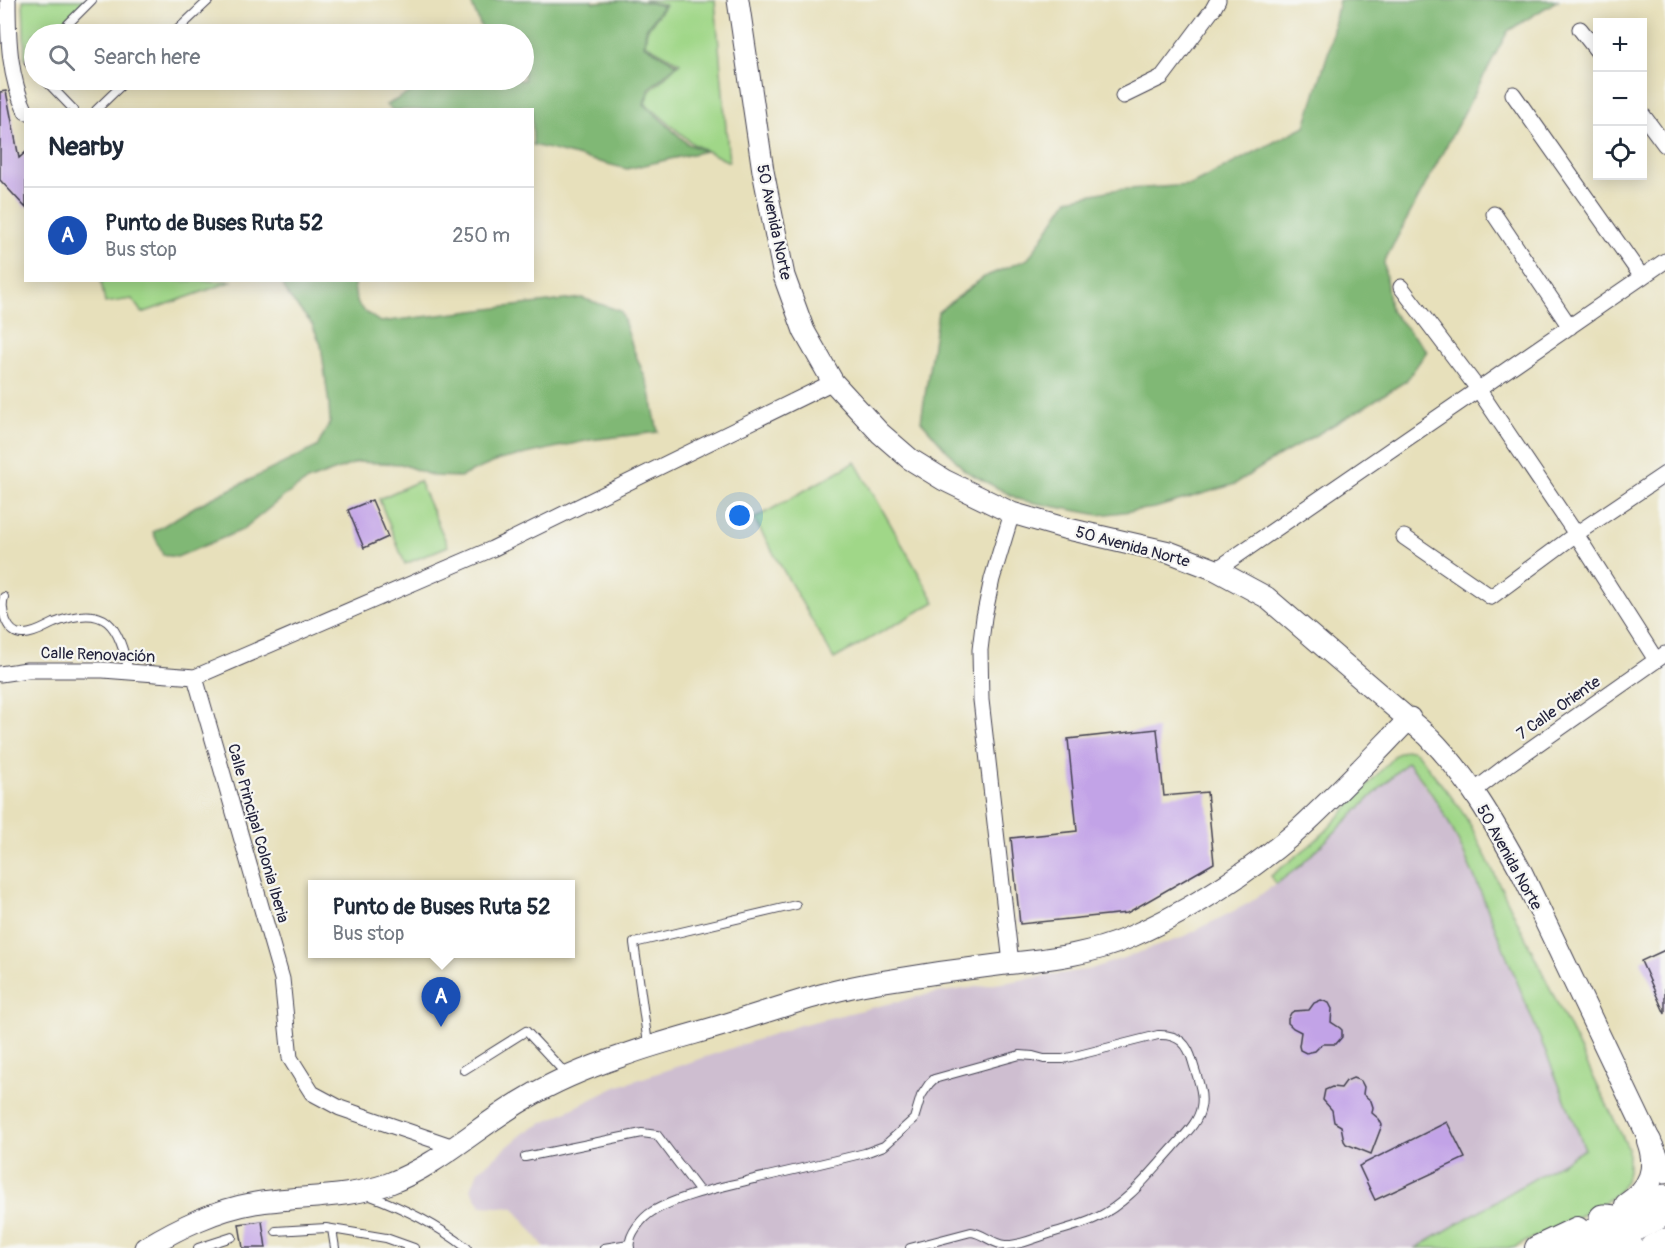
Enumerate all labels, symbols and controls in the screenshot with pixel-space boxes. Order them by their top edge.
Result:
map controls [1593,18,1647,180]
button: + [1593,18,1647,72]
search box [24,24,534,90]
icon: search [45,41,78,74]
text: Search here [93,43,200,71]
button: − [1593,72,1647,126]
button: locate [1593,126,1647,180]
text: Nearby [48,131,124,163]
street label: 50 Avenida Norte [752,163,796,282]
text: Punto de Buses Ruta 52 [105,209,323,237]
text: A [61,223,74,248]
text: 250 m [452,223,510,248]
text: Bus stop [105,237,177,262]
your location [725,501,754,530]
street label: 50 Avenida Norte [1073,522,1192,572]
street label: Calle Renovación [40,643,156,667]
street label: 7 Calle Oriente [1513,672,1604,744]
street label: Calle Principal Colonia Iberia [223,741,293,925]
street label: 50 Avenida Norte [1472,801,1546,914]
popup [308,880,575,958]
text: Punto de Buses Ruta 52 [332,893,551,921]
text: Bus stop [332,921,404,946]
pin: A [422,978,460,1027]

